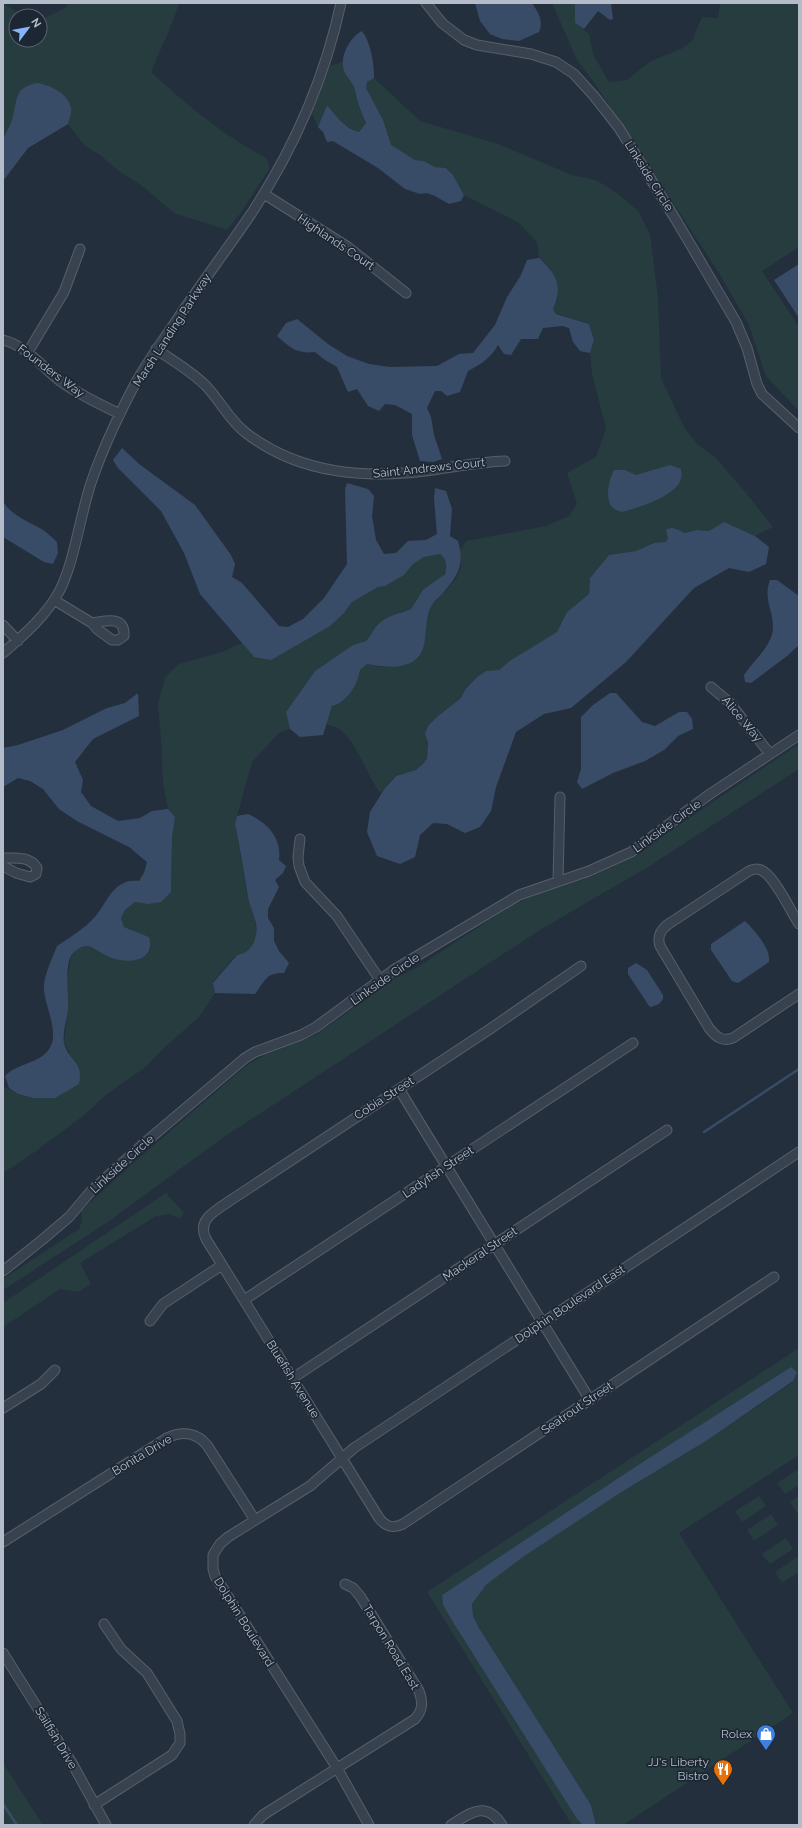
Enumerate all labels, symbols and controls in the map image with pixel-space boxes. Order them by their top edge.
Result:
north arrow [8,8,48,48]
text: N [28,16,44,30]
street label: Linkside Circle [622,138,676,214]
street label: Highlands Court [295,211,377,273]
street label: Marsh Landing Parkway [130,270,214,389]
street label: Founders Way [15,341,88,401]
street label: Saint Andrews Court [372,455,486,481]
street label: Alice Way [719,693,765,745]
street label: Linkside Circle [630,797,704,855]
street label: Linkside Circle [348,950,422,1008]
street label: Cobia Street [352,1074,416,1122]
street label: Linkside Circle [87,1132,157,1196]
street label: Ladyfish Street [400,1143,476,1201]
street label: Mackeral Street [440,1224,520,1284]
street label: Dolphin Boulevard East [512,1262,628,1346]
street label: Bluefish Avenue [263,1338,323,1420]
street label: Seatrout Street [538,1379,616,1437]
street label: Bonita Drive [110,1432,174,1478]
street label: Dolphin Boulevard [211,1575,277,1669]
street label: Tarpon Road East [360,1602,422,1692]
street label: Sailfish Drive [32,1704,80,1772]
shop icon: Rolex [755,1723,777,1751]
place label: Rolex [721,1727,752,1741]
place label: JJ's Liberty Bistro [648,1755,709,1783]
restaurant icon: JJ's Liberty Bistro [712,1758,734,1786]

